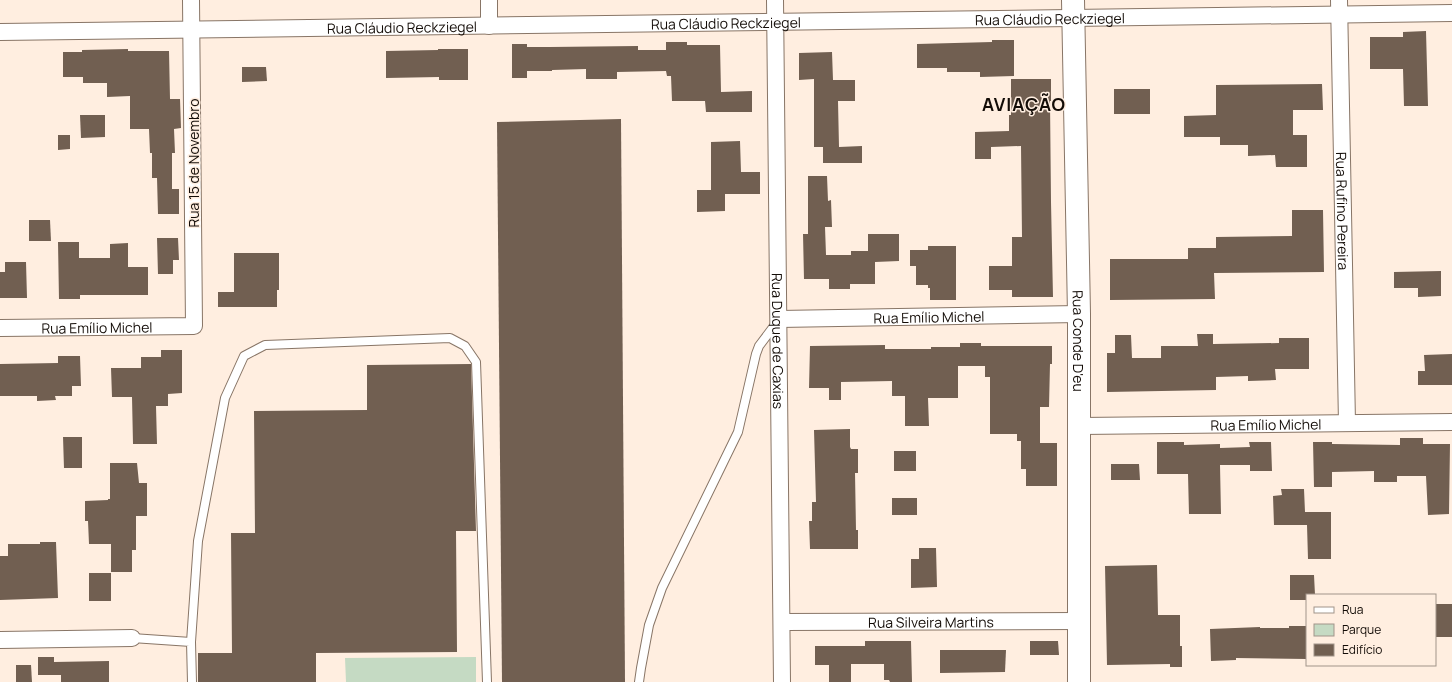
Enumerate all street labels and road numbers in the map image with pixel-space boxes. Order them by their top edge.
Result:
street label: Rua Cláudio Reckziegel [975,8,1125,29]
street label: Rua Cláudio Reckziegel [651,12,801,33]
street label: Rua Cláudio Reckziegel [327,16,477,37]
street label: Rua 15 de Novembro [184,98,203,228]
street label: Rua Rufino Pereira [1332,152,1354,270]
street label: Rua Duque de Caxias [768,273,789,409]
street label: Rua Conde D'eu [1069,290,1089,392]
street label: Rua Emílio Michel [873,306,985,327]
street label: Rua Emílio Michel [41,317,153,337]
street label: Rua Emílio Michel [1210,414,1322,434]
street label: Rua Silveira Martins [868,612,994,631]

